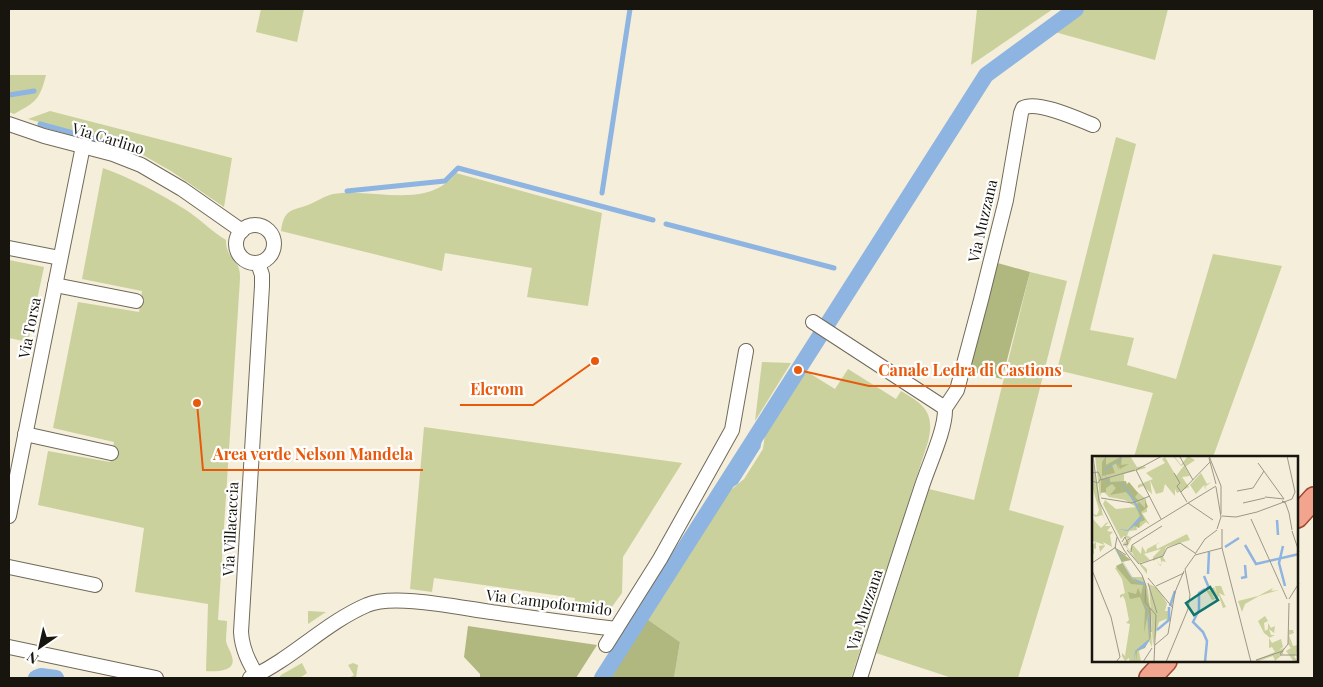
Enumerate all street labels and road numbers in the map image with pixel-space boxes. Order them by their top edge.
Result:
street label: Via Carlino [69,117,147,158]
street label: Via Muzzana [963,177,1001,265]
street label: Via Torsa [13,295,45,361]
street label: Via Villacaccia [217,481,242,578]
street label: Via Muzzana [841,566,887,654]
street label: Via Campoformido [484,584,613,620]

